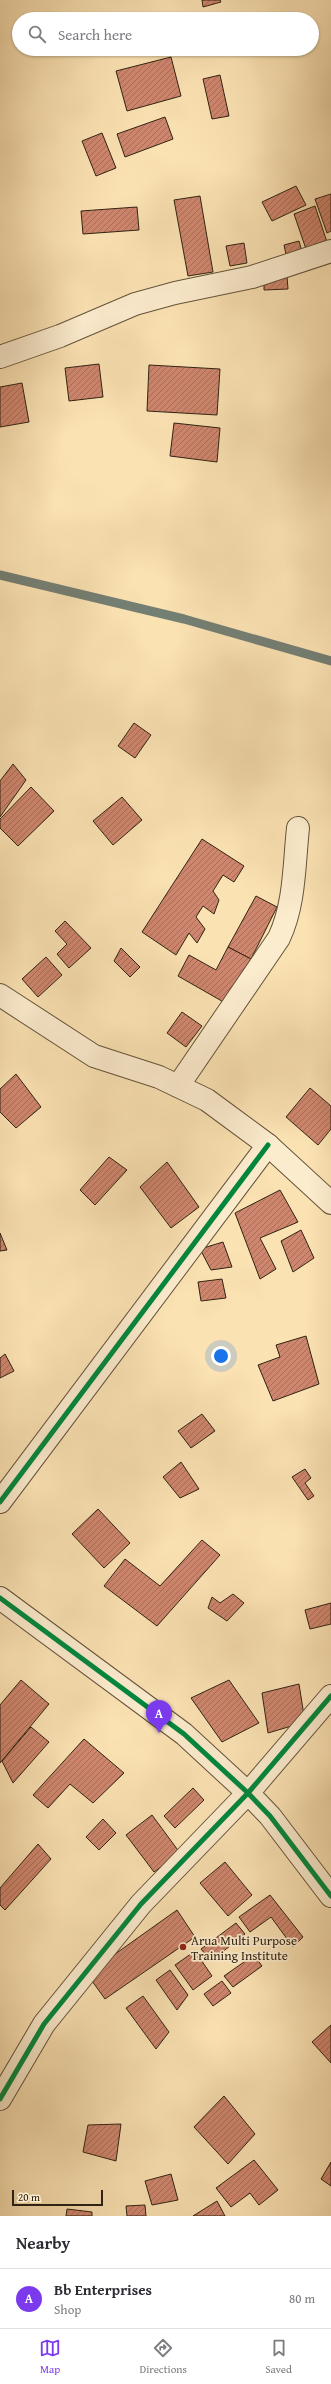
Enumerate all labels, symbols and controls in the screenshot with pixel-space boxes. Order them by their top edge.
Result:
search box [12,12,319,56]
icon: search [26,23,48,45]
text: Search here [58,24,132,45]
your location [211,1346,231,1366]
pin: A [146,1700,172,1733]
place label: Arua Multi Purpose Training Institute [191,1931,297,1965]
marker: Arua Multi Purpose Training Institute [178,1942,188,1952]
scale bar [12,2188,103,2207]
text: 20 m [18,2189,40,2205]
text: Nearby [16,2230,70,2255]
text: Bb Enterprises [54,2279,152,2300]
text: A [25,2289,33,2308]
text: 80 m [289,2289,315,2308]
text: Shop [54,2300,81,2319]
tab: Map [39,2337,61,2377]
tab: Directions [140,2337,187,2377]
tab: Saved [265,2337,292,2377]

